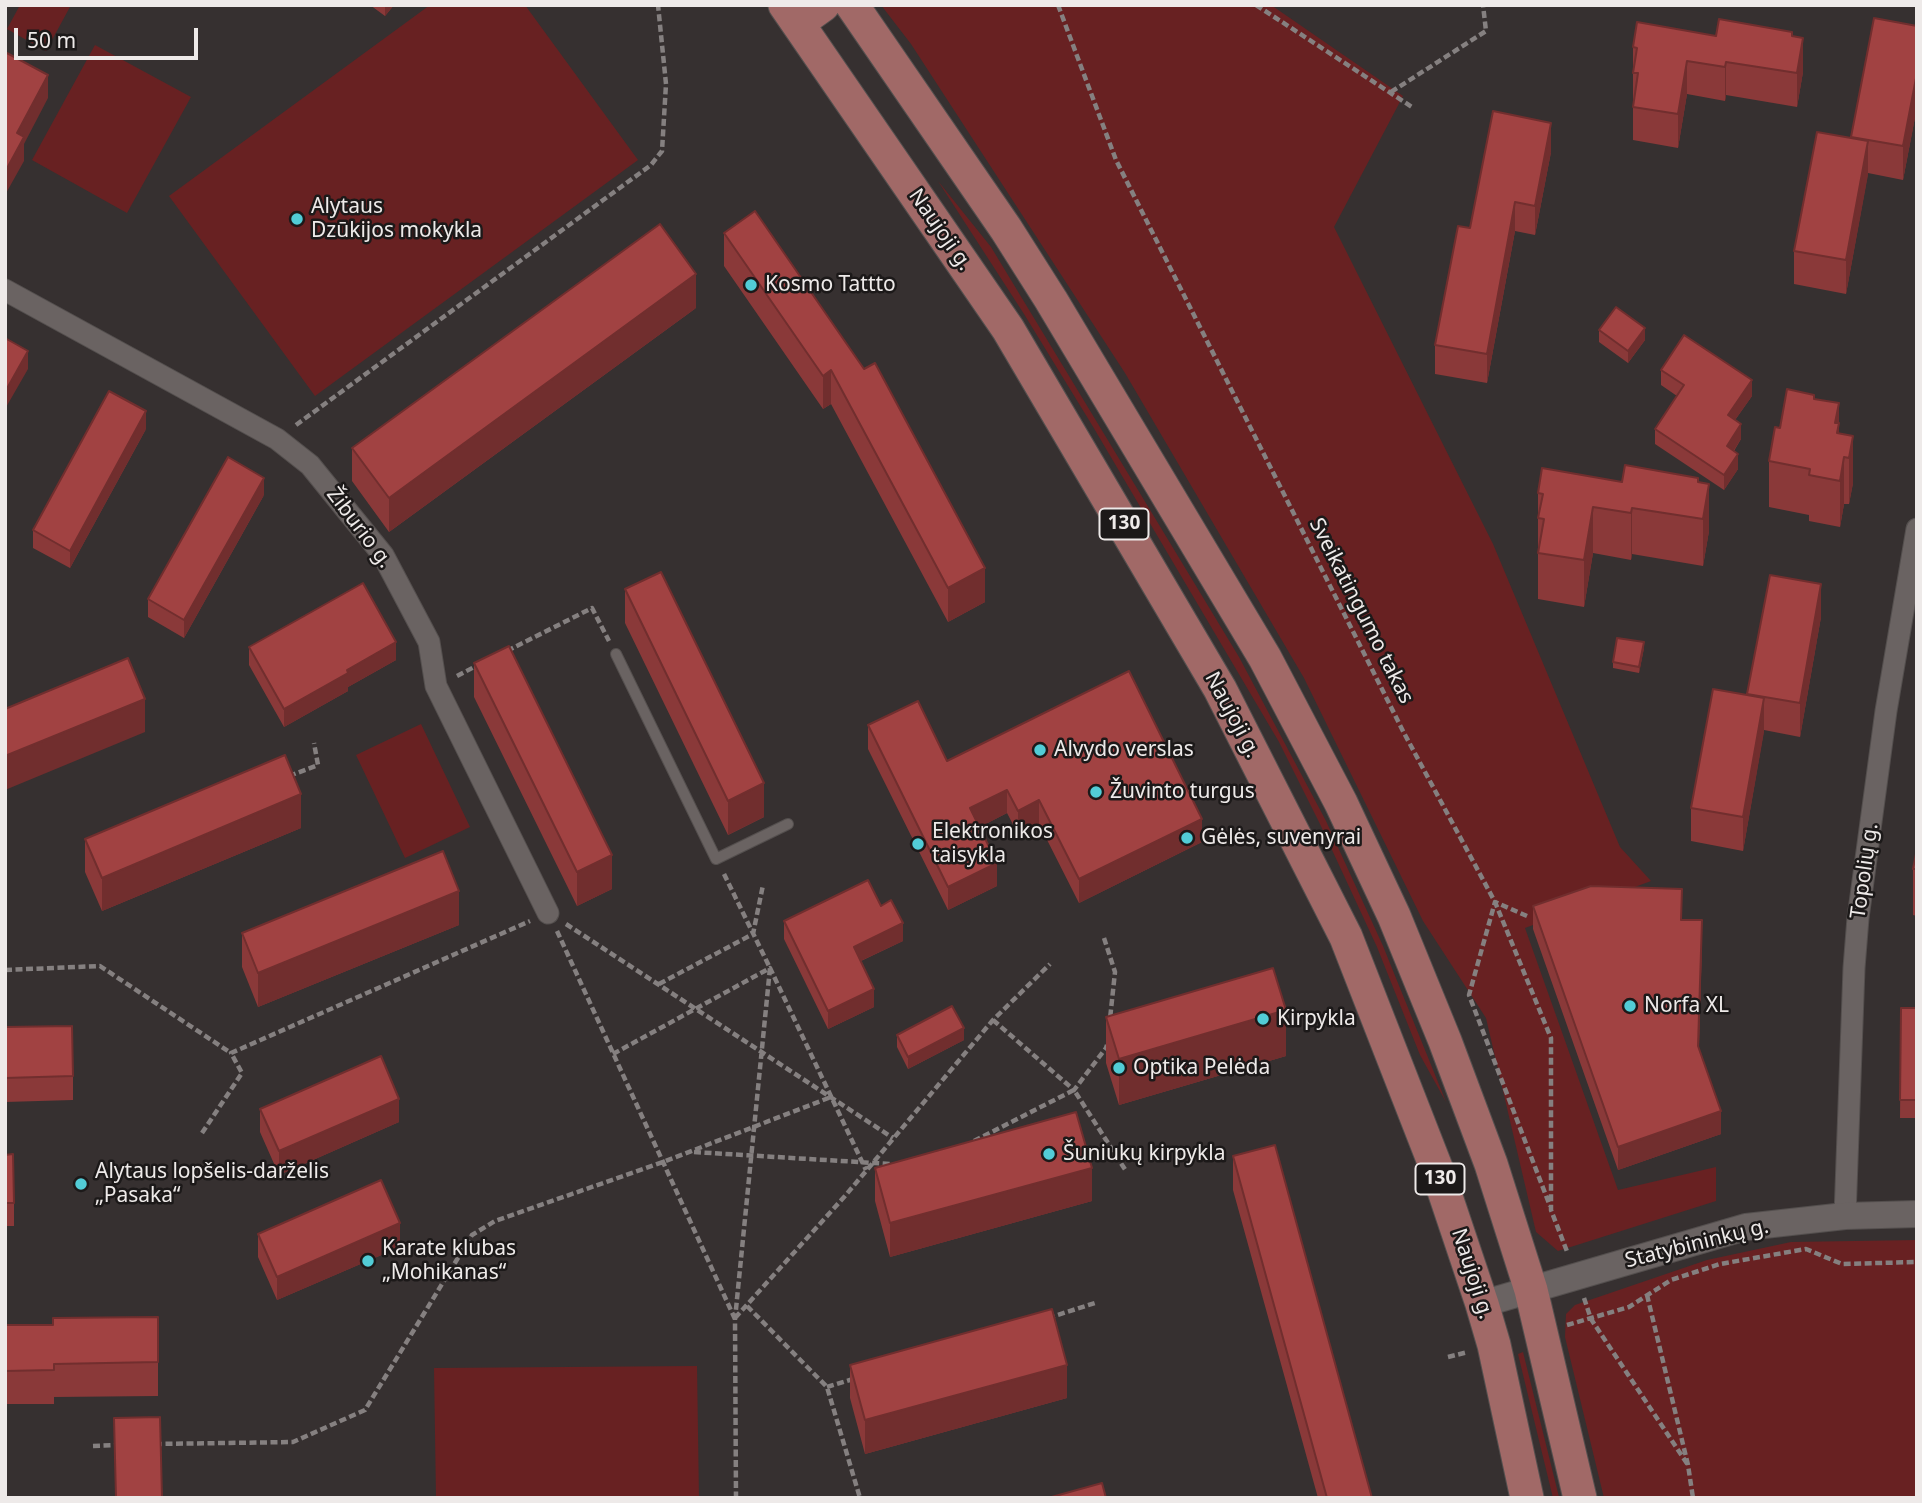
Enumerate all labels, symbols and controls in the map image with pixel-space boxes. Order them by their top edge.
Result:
scale bar [18,14,201,58]
text: 50 m [27,26,76,54]
street label: Naujoji g. [903,184,977,276]
place label: Alytaus Dzūkijos mokykla [311,194,482,244]
marker: Alytaus Dzūkijos mokykla [289,211,305,227]
place label: Kosmo Tattto [765,272,896,298]
marker: Kosmo Tattto [743,277,759,293]
street label: Žiburio g. [321,483,397,573]
road number: 130 [1100,509,1148,540]
street label: Sveikatingumo takas [1303,514,1419,708]
street label: Naujoji g. [1199,668,1265,762]
place label: Alvydo verslas [1054,737,1194,763]
marker: Alvydo verslas [1032,742,1048,758]
place label: Žuvinto turgus [1110,779,1255,805]
marker: Žuvinto turgus [1088,784,1104,800]
place label: Elektronikos taisykla [932,819,1053,869]
street label: Topolių g. [1846,822,1884,920]
place label: Gėlės, suvenyrai [1201,825,1361,851]
marker: Gėlės, suvenyrai [1179,830,1195,846]
marker: Elektronikos taisykla [910,836,926,852]
place label: Norfa XL [1644,993,1729,1019]
marker: Norfa XL [1622,998,1638,1014]
place label: Kirpykla [1277,1006,1356,1032]
marker: Kirpykla [1255,1011,1271,1027]
place label: Optika Pelėda [1133,1055,1270,1081]
marker: Optika Pelėda [1111,1060,1127,1076]
place label: Šuniukų kirpykla [1063,1141,1225,1167]
marker: Šuniukų kirpykla [1041,1146,1057,1162]
place label: Alytaus lopšelis-darželis „Pasaka“ [95,1159,329,1209]
road number: 130 [1416,1163,1464,1194]
marker: Alytaus lopšelis-darželis „Pasaka“ [73,1176,89,1192]
street label: Statybininkų g. [1623,1214,1771,1274]
street label: Naujoji g. [1446,1226,1498,1322]
place label: Karate klubas „Mohikanas“ [382,1236,516,1286]
marker: Karate klubas „Mohikanas“ [360,1253,376,1269]

